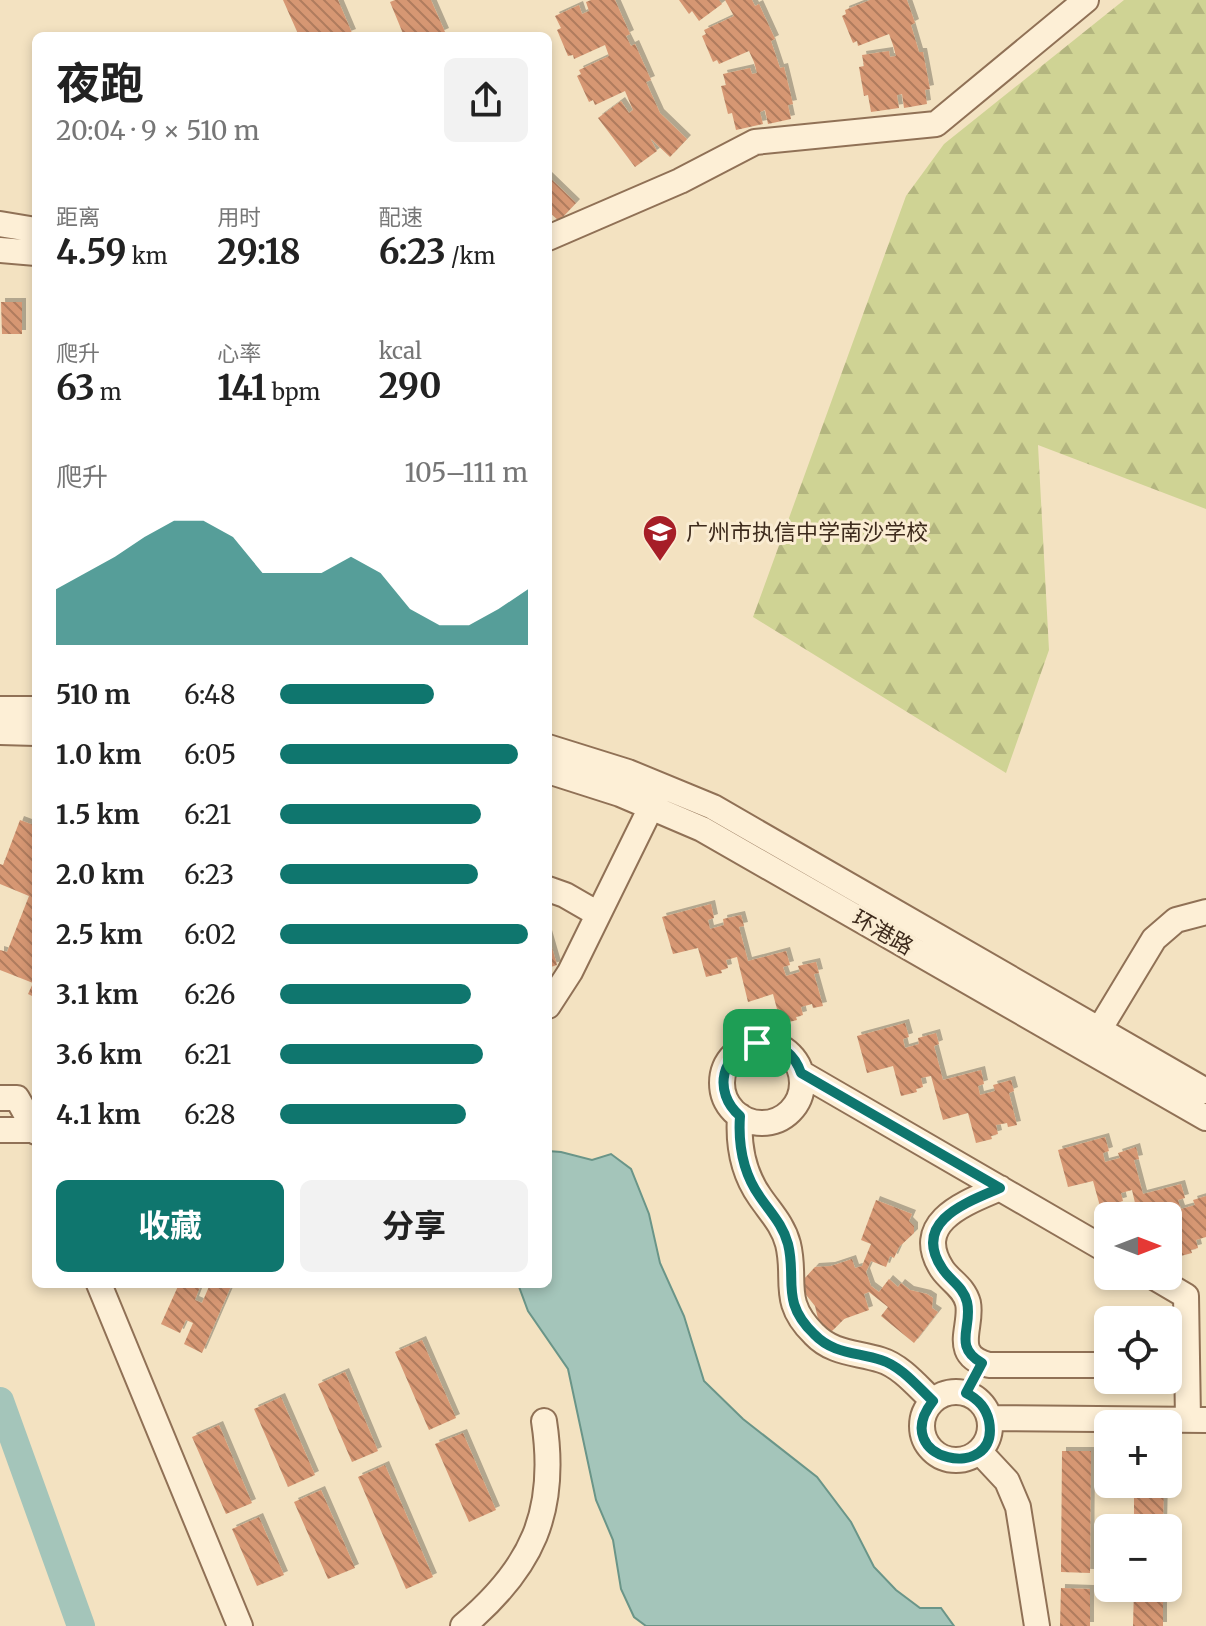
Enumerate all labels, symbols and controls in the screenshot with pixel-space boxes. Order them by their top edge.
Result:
text: 夜跑 [56,56,144,111]
button: share [444,58,528,142]
text: 20:04 · 9 × 510 m [56,114,260,147]
text: 距离 [56,203,100,231]
text: 用时 [217,203,261,231]
text: 配速 [379,203,423,231]
text: 4.59 [56,231,127,273]
text: 29:18 [217,231,301,273]
text: 6:23 [379,231,446,273]
text: km [127,242,168,270]
text: /km [446,242,495,270]
text: kcal [379,337,422,365]
text: 爬升 [56,339,100,367]
text: 心率 [217,339,261,367]
text: 290 [379,365,442,407]
text: 63 [56,367,95,409]
text: 141 [217,367,267,409]
text: m [95,378,122,406]
text: bpm [267,378,320,406]
text: 105–111 m [404,456,528,489]
text: 爬升 [56,460,108,493]
school or university icon: 广州市执信中学南沙学校 [641,513,679,563]
place label: 广州市执信中学南沙学校 [686,518,928,546]
text: 510 m [56,678,131,711]
text: 6:48 [184,678,235,711]
text: 1.0 km [56,738,141,771]
text: 6:05 [184,738,236,771]
text: 1.5 km [56,798,140,831]
text: 6:21 [184,798,231,831]
text: 2.0 km [56,858,144,891]
text: 6:23 [184,858,234,891]
street label: 环港路 [847,903,919,961]
text: 2.5 km [56,918,143,951]
text: 6:02 [184,918,236,951]
text: 3.1 km [56,978,139,1011]
text: 6:26 [184,978,235,1011]
pin [723,1009,791,1077]
icon: arrive [735,1021,779,1065]
text: 3.6 km [56,1038,142,1071]
text: 6:21 [184,1038,231,1071]
text: 4.1 km [56,1098,141,1131]
text: 6:28 [184,1098,235,1131]
button: 收藏 [56,1180,284,1272]
button: 分享 [300,1180,528,1272]
north arrow [1094,1202,1182,1290]
map controls [1094,1202,1182,1602]
button: locate [1094,1306,1182,1394]
button: + [1094,1410,1182,1498]
button: − [1094,1514,1182,1602]

